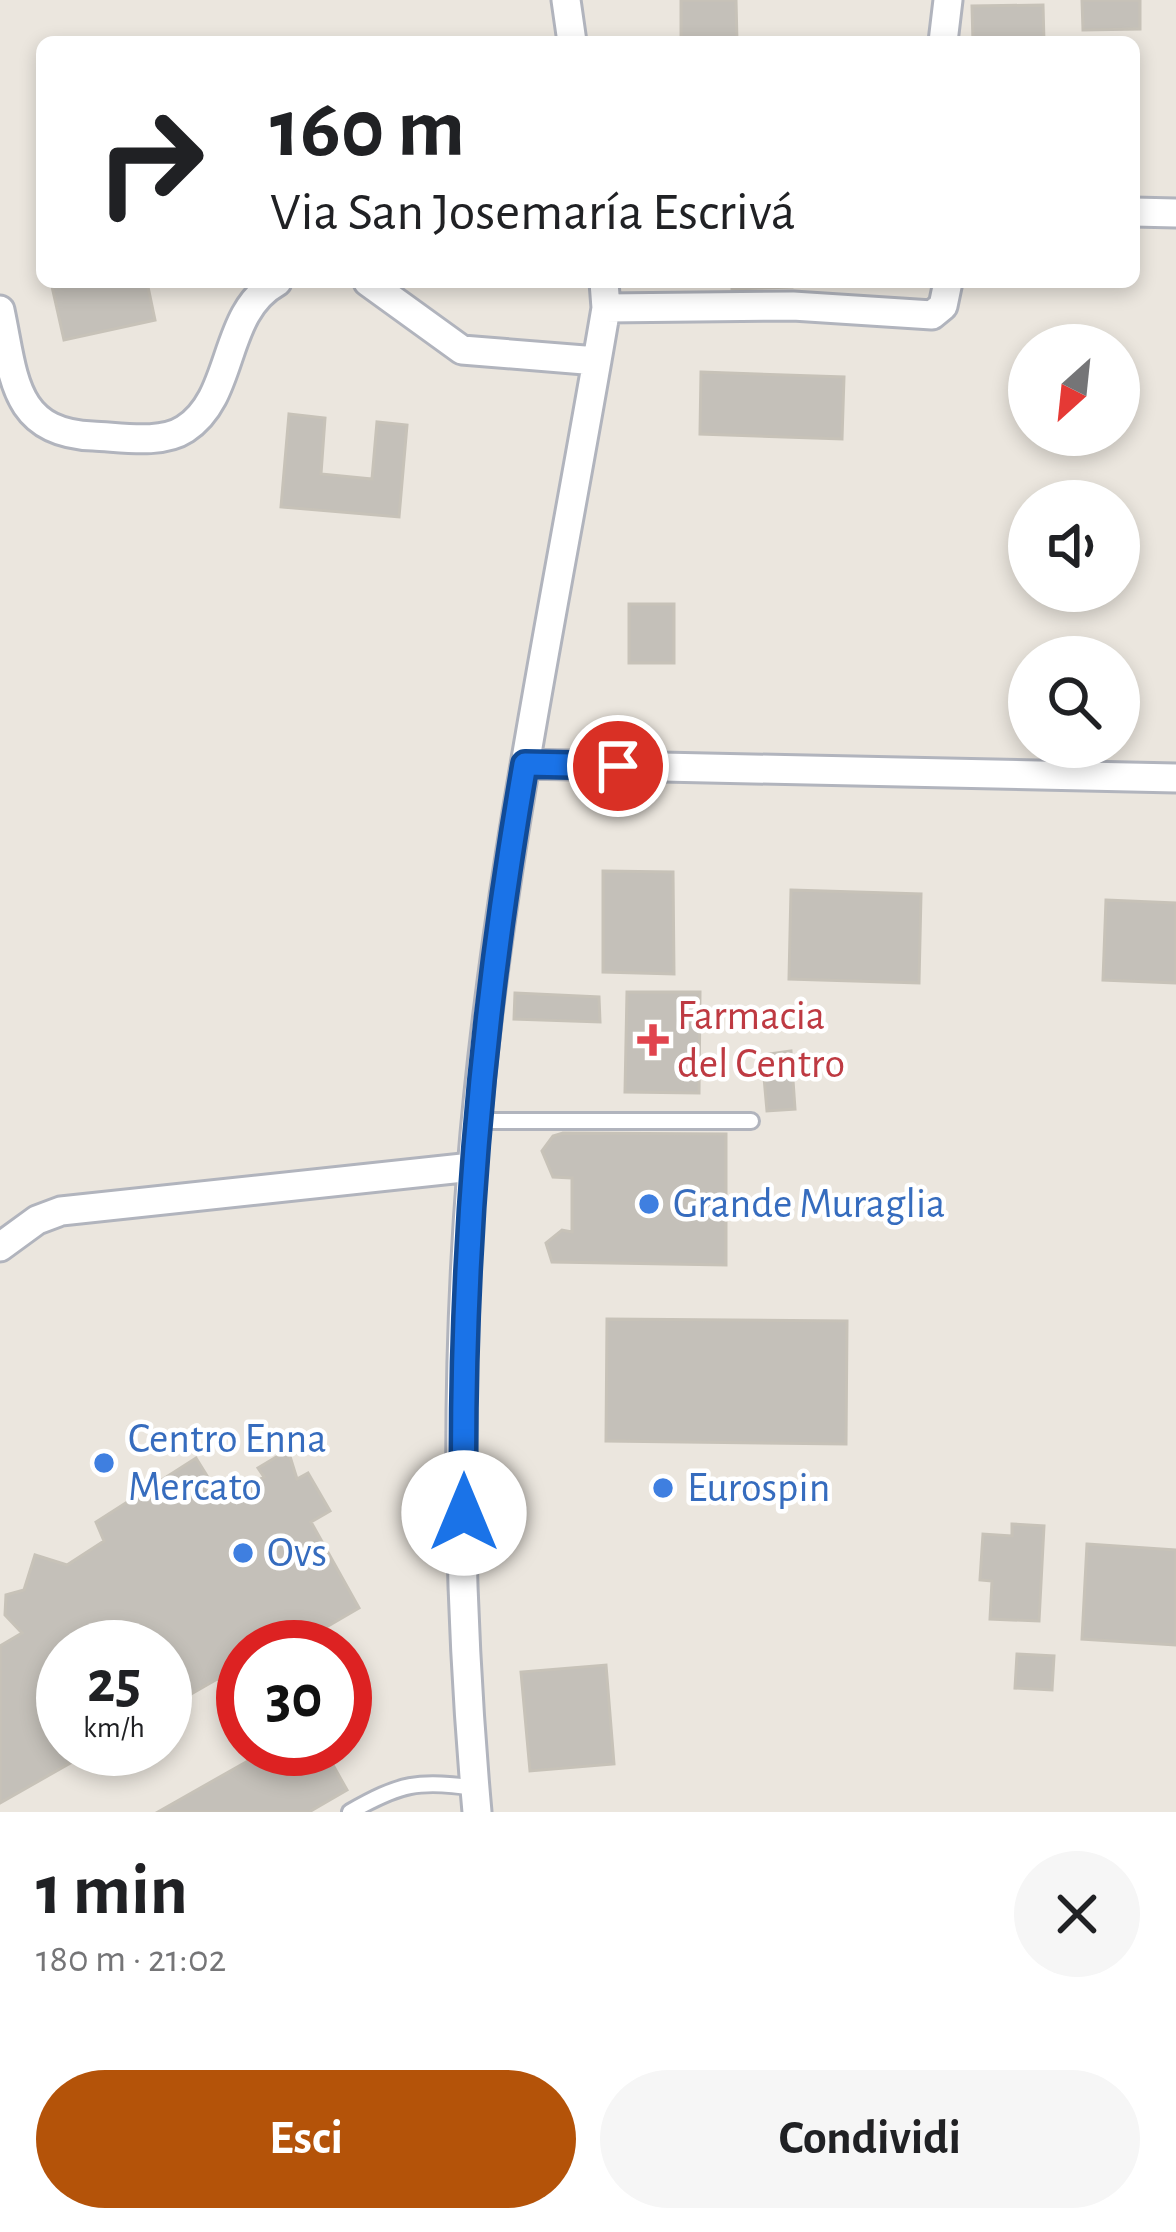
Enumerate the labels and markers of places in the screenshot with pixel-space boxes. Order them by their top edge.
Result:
pin [567,715,669,817]
place label: Farmacia del Centro [677,995,845,1085]
marker: Farmacia del Centro [640,1027,666,1053]
place label: Grande Muraglia [673,1183,945,1225]
marker: Grande Muraglia [636,1191,662,1217]
place label: Centro Enna Mercato [128,1418,327,1508]
marker: Centro Enna Mercato [91,1450,117,1476]
place label: Eurospin [687,1467,830,1509]
marker: Eurospin [650,1475,676,1501]
place label: Ovs [267,1532,327,1574]
marker: Ovs [230,1540,256,1566]

